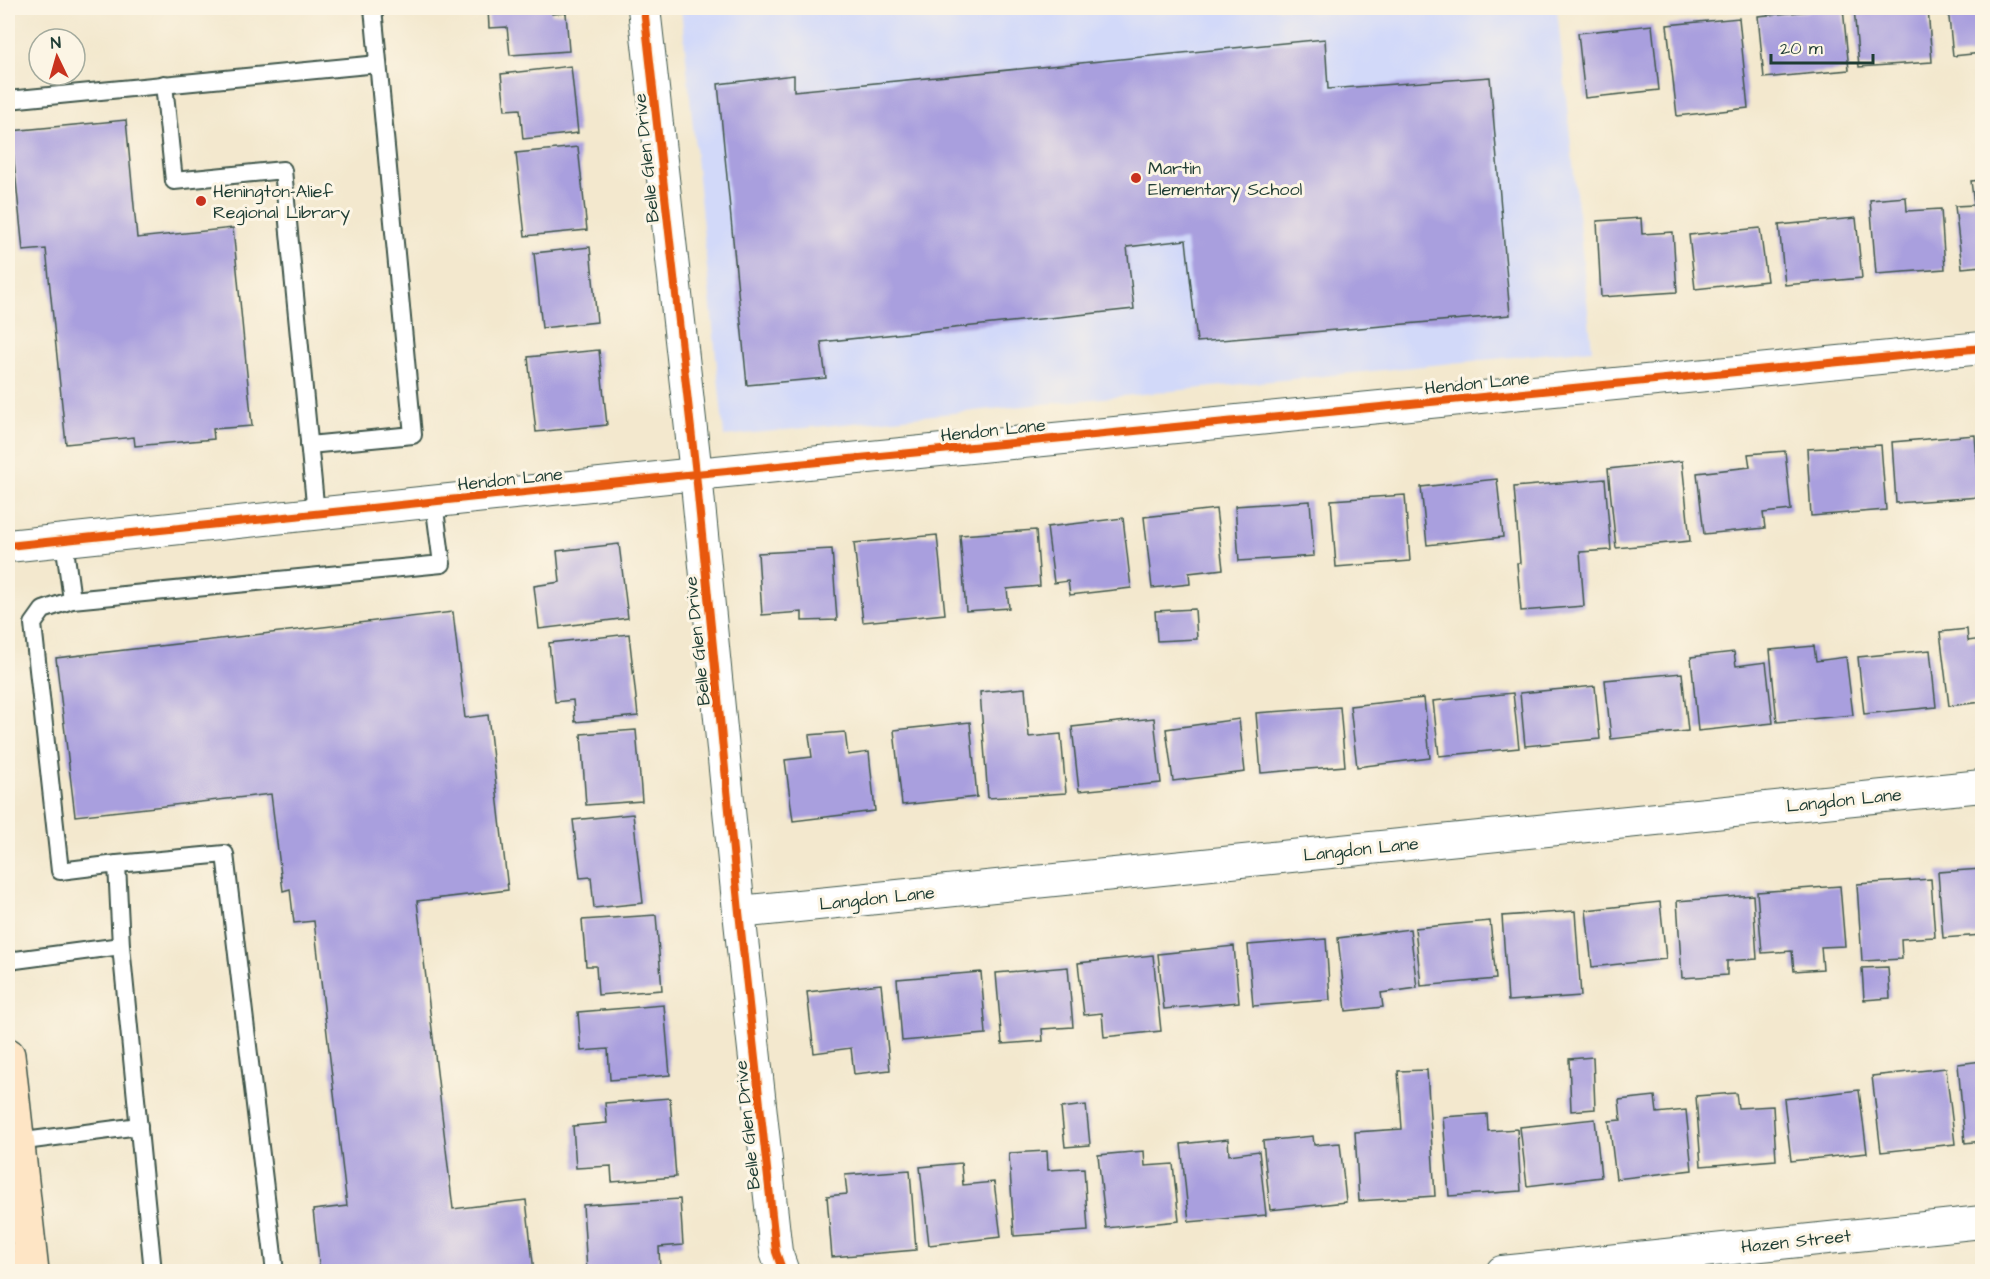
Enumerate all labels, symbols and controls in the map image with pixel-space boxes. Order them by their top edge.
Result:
north arrow [27,27,87,87]
scale bar [1771,27,1873,65]
text: N [50,32,62,54]
text: 20 m [1780,36,1823,61]
street label: Belle Glen Drive [627,92,666,224]
place label: Martin Elementary School [1148,156,1303,203]
marker: Martin Elementary School [1129,171,1143,185]
place label: Henington-Alief Regional Library [213,179,350,226]
marker: Henington-Alief Regional Library [194,194,208,208]
street label: Hendon Lane [1423,366,1531,401]
street label: Hendon Lane [939,413,1047,448]
street label: Hendon Lane [456,462,564,497]
street label: Belle Glen Drive [678,575,717,707]
street label: Langdon Lane [1785,782,1903,820]
street label: Langdon Lane [1302,831,1420,869]
street label: Langdon Lane [818,880,936,918]
street label: Belle Glen Drive [728,1059,767,1191]
street label: Hazen Street [1740,1223,1853,1260]

